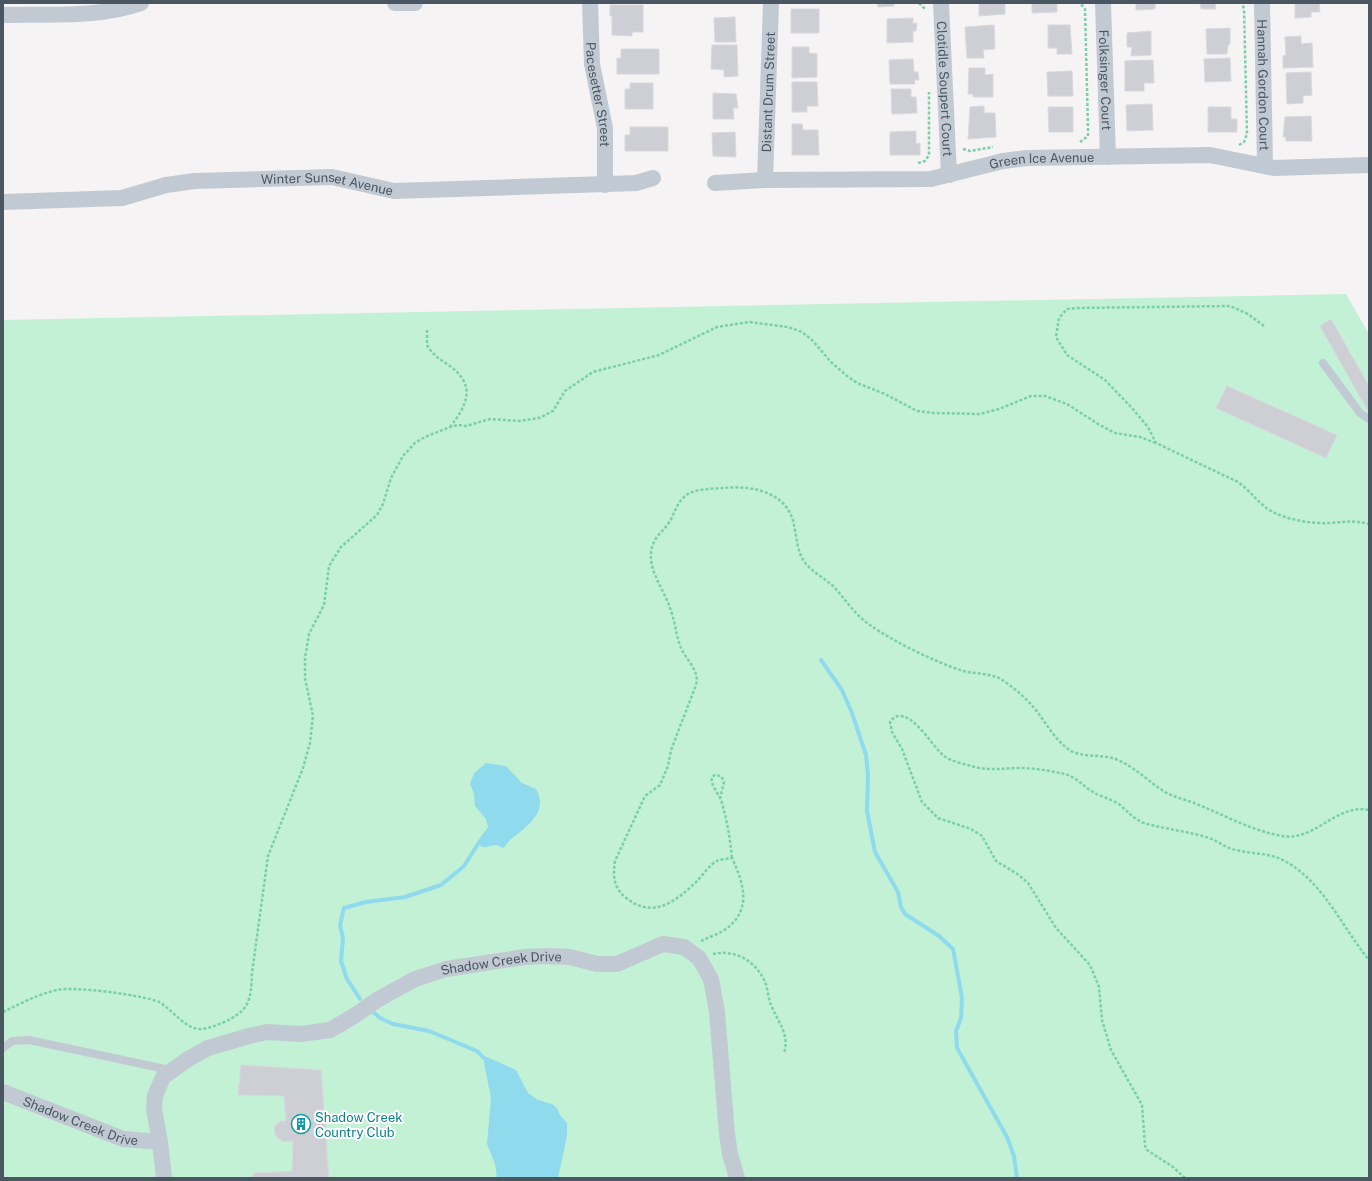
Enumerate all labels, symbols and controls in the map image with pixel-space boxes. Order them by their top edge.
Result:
street label: Hannah Gordon Court [1255,19,1272,151]
street label: Clotidle Soupert Court [934,21,956,157]
street label: Folksinger Court [1096,29,1115,131]
street label: Distant Drum Street [758,32,778,153]
street label: Pacesetter Street [584,42,613,147]
street label: Green Ice Avenue [987,149,1094,172]
street label: Winter Sunset Avenue [261,169,395,198]
street label: Shadow Creek Drive [439,949,562,978]
street label: Shadow Creek Drive [21,1093,139,1148]
place label: Shadow Creek Country Club [315,1110,403,1140]
building icon: Shadow Creek Country Club [290,1113,312,1135]

